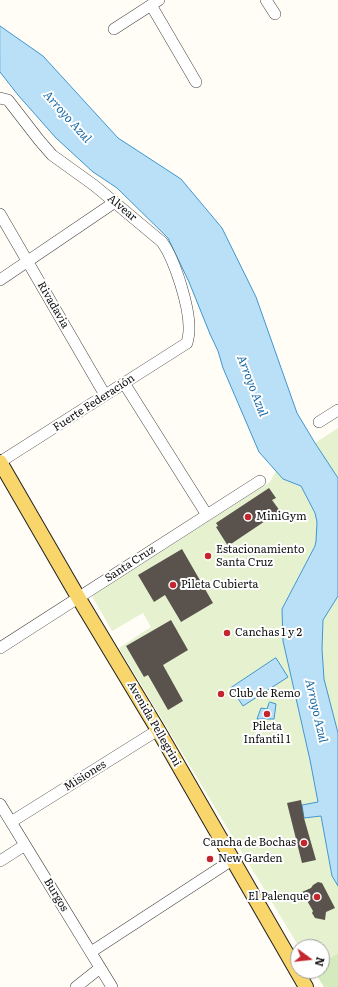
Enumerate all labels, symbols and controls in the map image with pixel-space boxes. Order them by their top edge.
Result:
water label: Arroyo Azul [40,88,94,146]
street label: Alvear [105,192,139,224]
street label: Rivadavia [34,279,72,331]
water label: Arroyo Azul [234,353,270,419]
street label: Fuerte Federación [51,372,137,434]
place label: MiniGym [256,510,307,524]
marker: MiniGym [243,512,253,522]
street label: Santa Cruz [103,543,157,585]
place label: Estacionamiento Santa Cruz [216,543,304,569]
marker: Estacionamiento Santa Cruz [203,551,213,561]
place label: Pileta Cubierta [181,578,259,592]
marker: Pileta Cubierta [168,580,178,590]
place label: Canchas 1 y 2 [235,626,302,640]
marker: Canchas 1 y 2 [222,628,232,638]
water label: Arroyo Azul [302,678,330,744]
street label: Avenida Pellegrini [124,679,184,769]
place label: Club de Remo [229,687,301,701]
marker: Club de Remo [216,689,226,699]
marker: Pileta Infantil 1 [262,709,272,719]
place label: Pileta Infantil 1 [243,720,291,746]
street label: Misiones [61,758,109,794]
place label: Cancha de Bochas [203,836,296,850]
marker: Cancha de Bochas [299,838,309,848]
place label: New Garden [218,852,283,866]
marker: New Garden [205,854,215,864]
street label: Burgos [41,876,71,914]
place label: El Palenque [248,890,309,904]
marker: El Palenque [312,892,322,902]
north arrow [290,939,330,979]
text: N [312,955,330,968]

